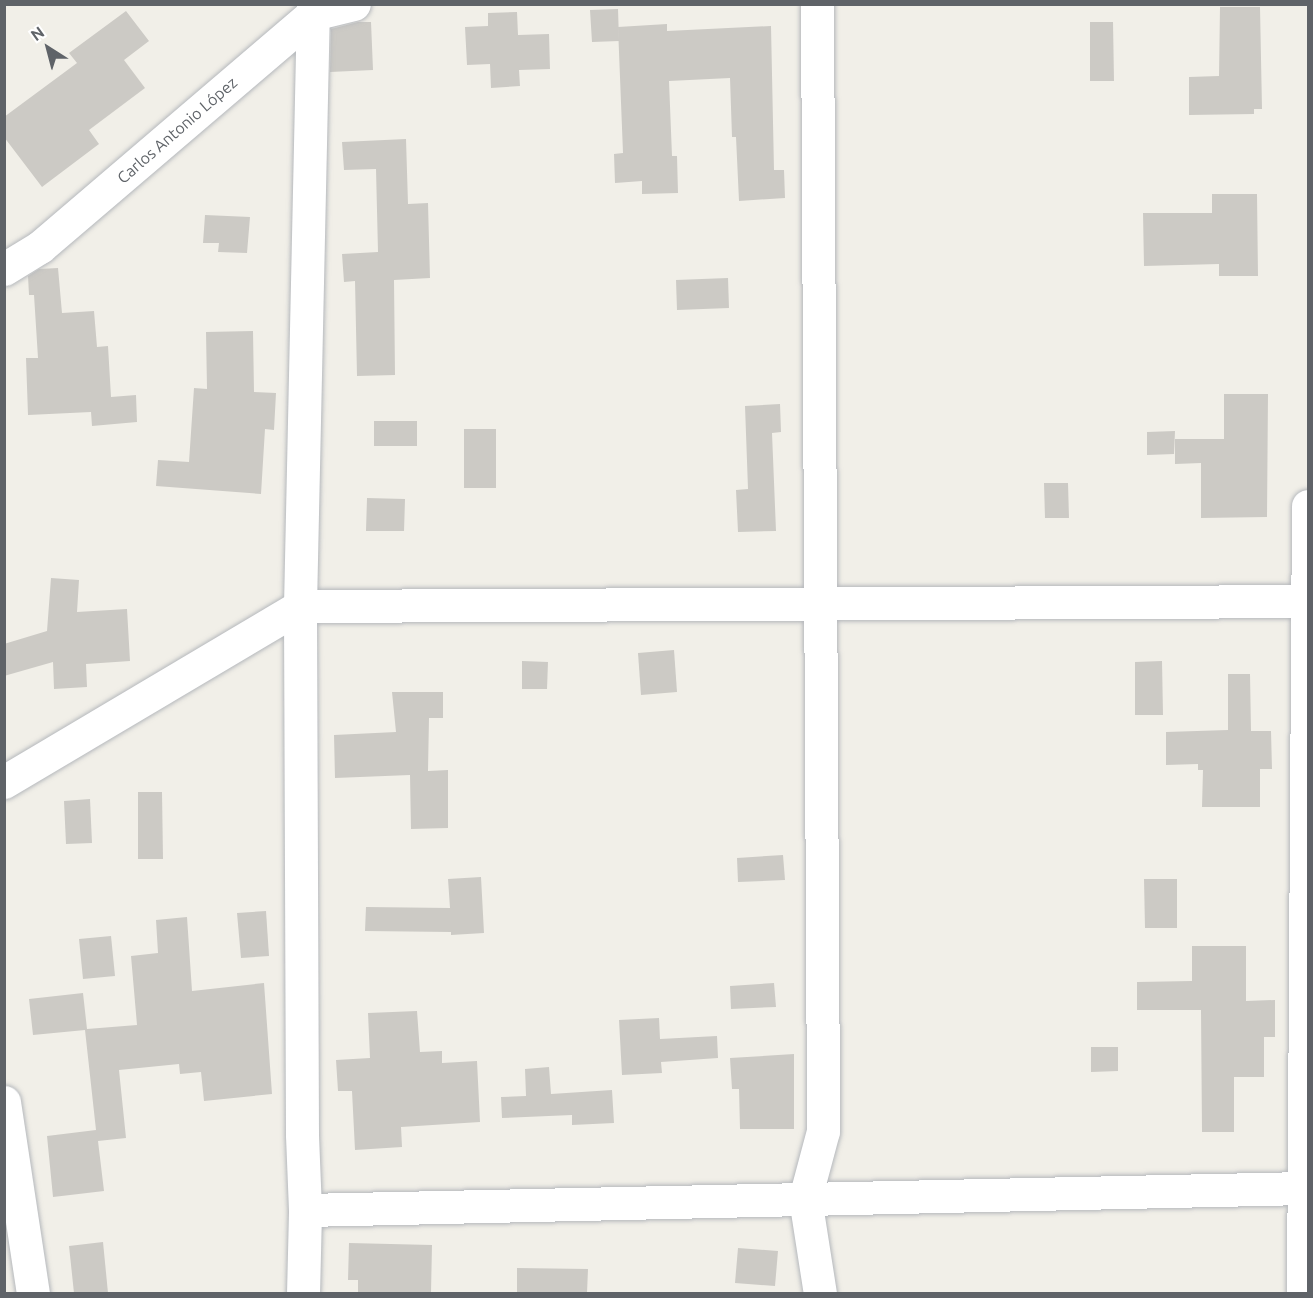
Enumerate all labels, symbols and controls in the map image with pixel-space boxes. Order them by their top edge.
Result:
north arrow [18,18,78,78]
text: N [27,23,48,44]
street label: Carlos Antonio López [113,73,241,187]

